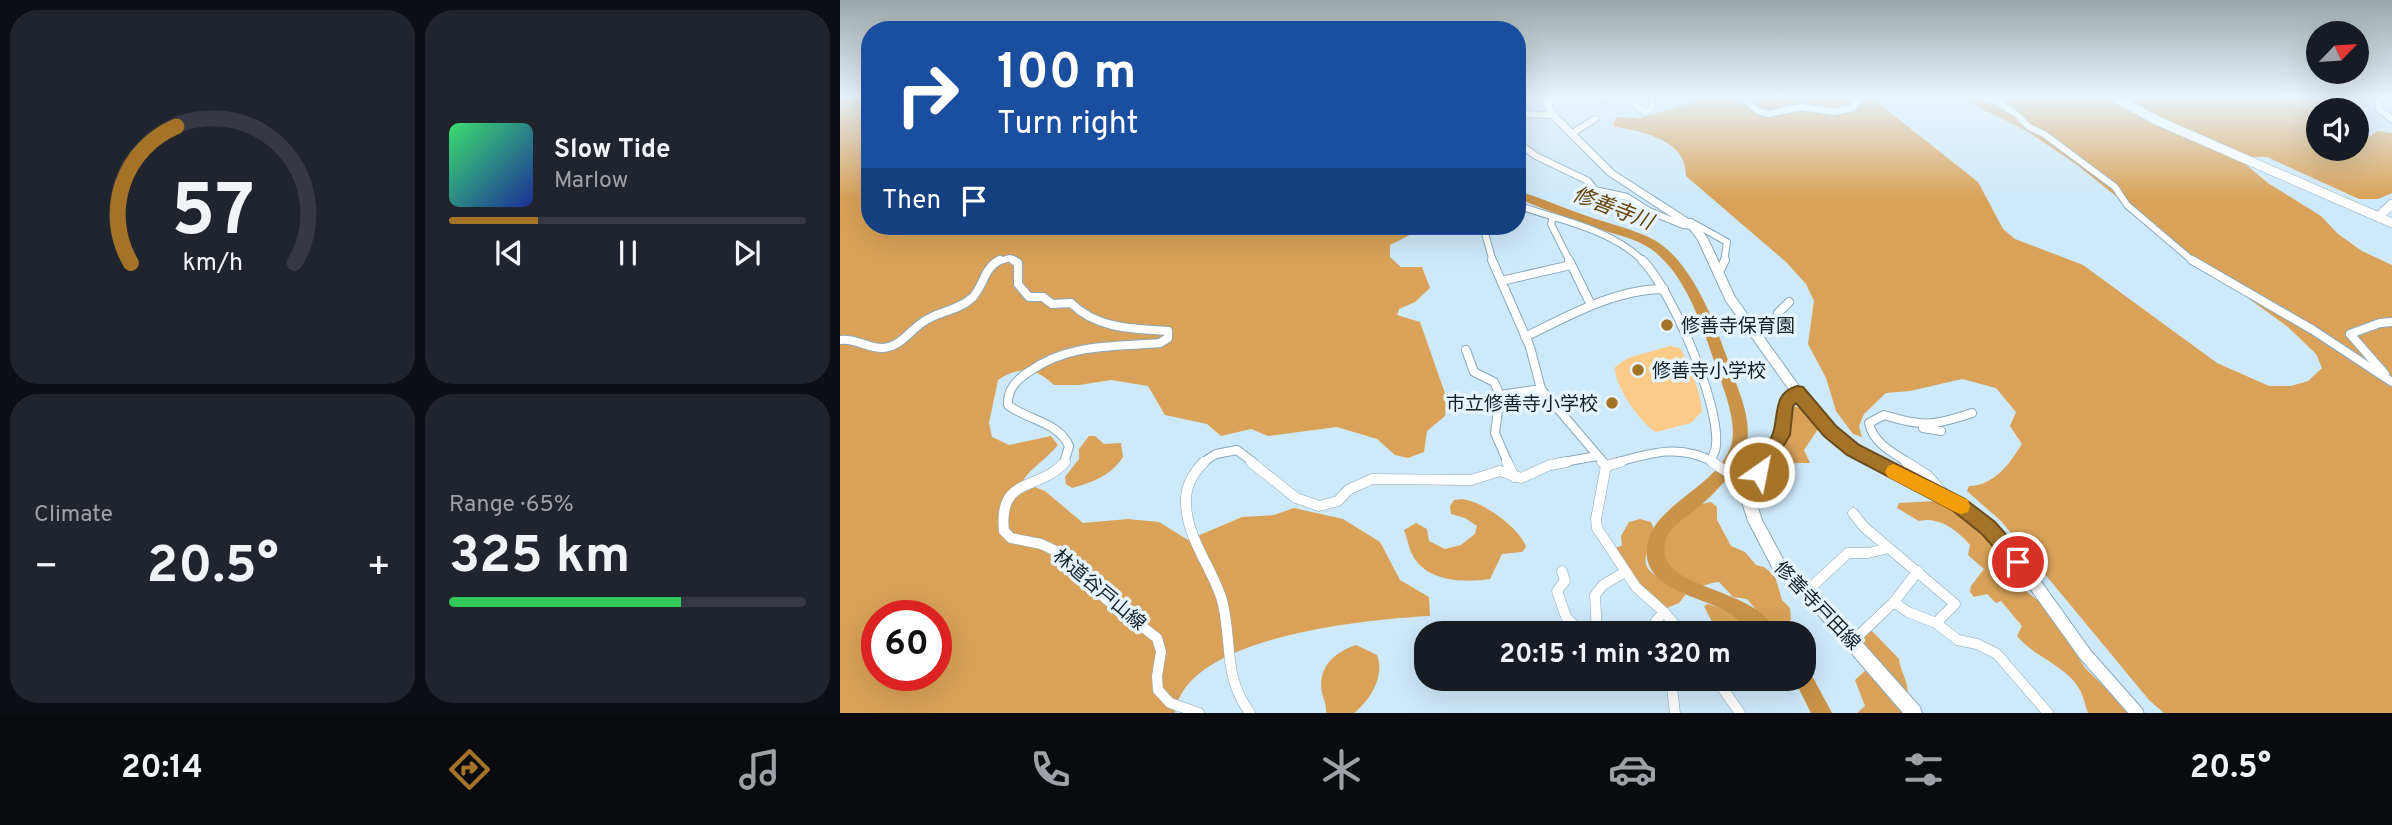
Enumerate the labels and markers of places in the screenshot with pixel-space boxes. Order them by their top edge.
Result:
place label: 修善寺保育園 [1681,315,1795,339]
marker: 修善寺保育園 [1659,317,1675,333]
place label: 修善寺小学校 [1652,360,1766,384]
marker: 修善寺小学校 [1630,362,1646,378]
place label: 市立修善寺小学校 [1446,393,1598,417]
marker: 市立修善寺小学校 [1604,395,1620,411]
pin [1988,532,2048,592]

